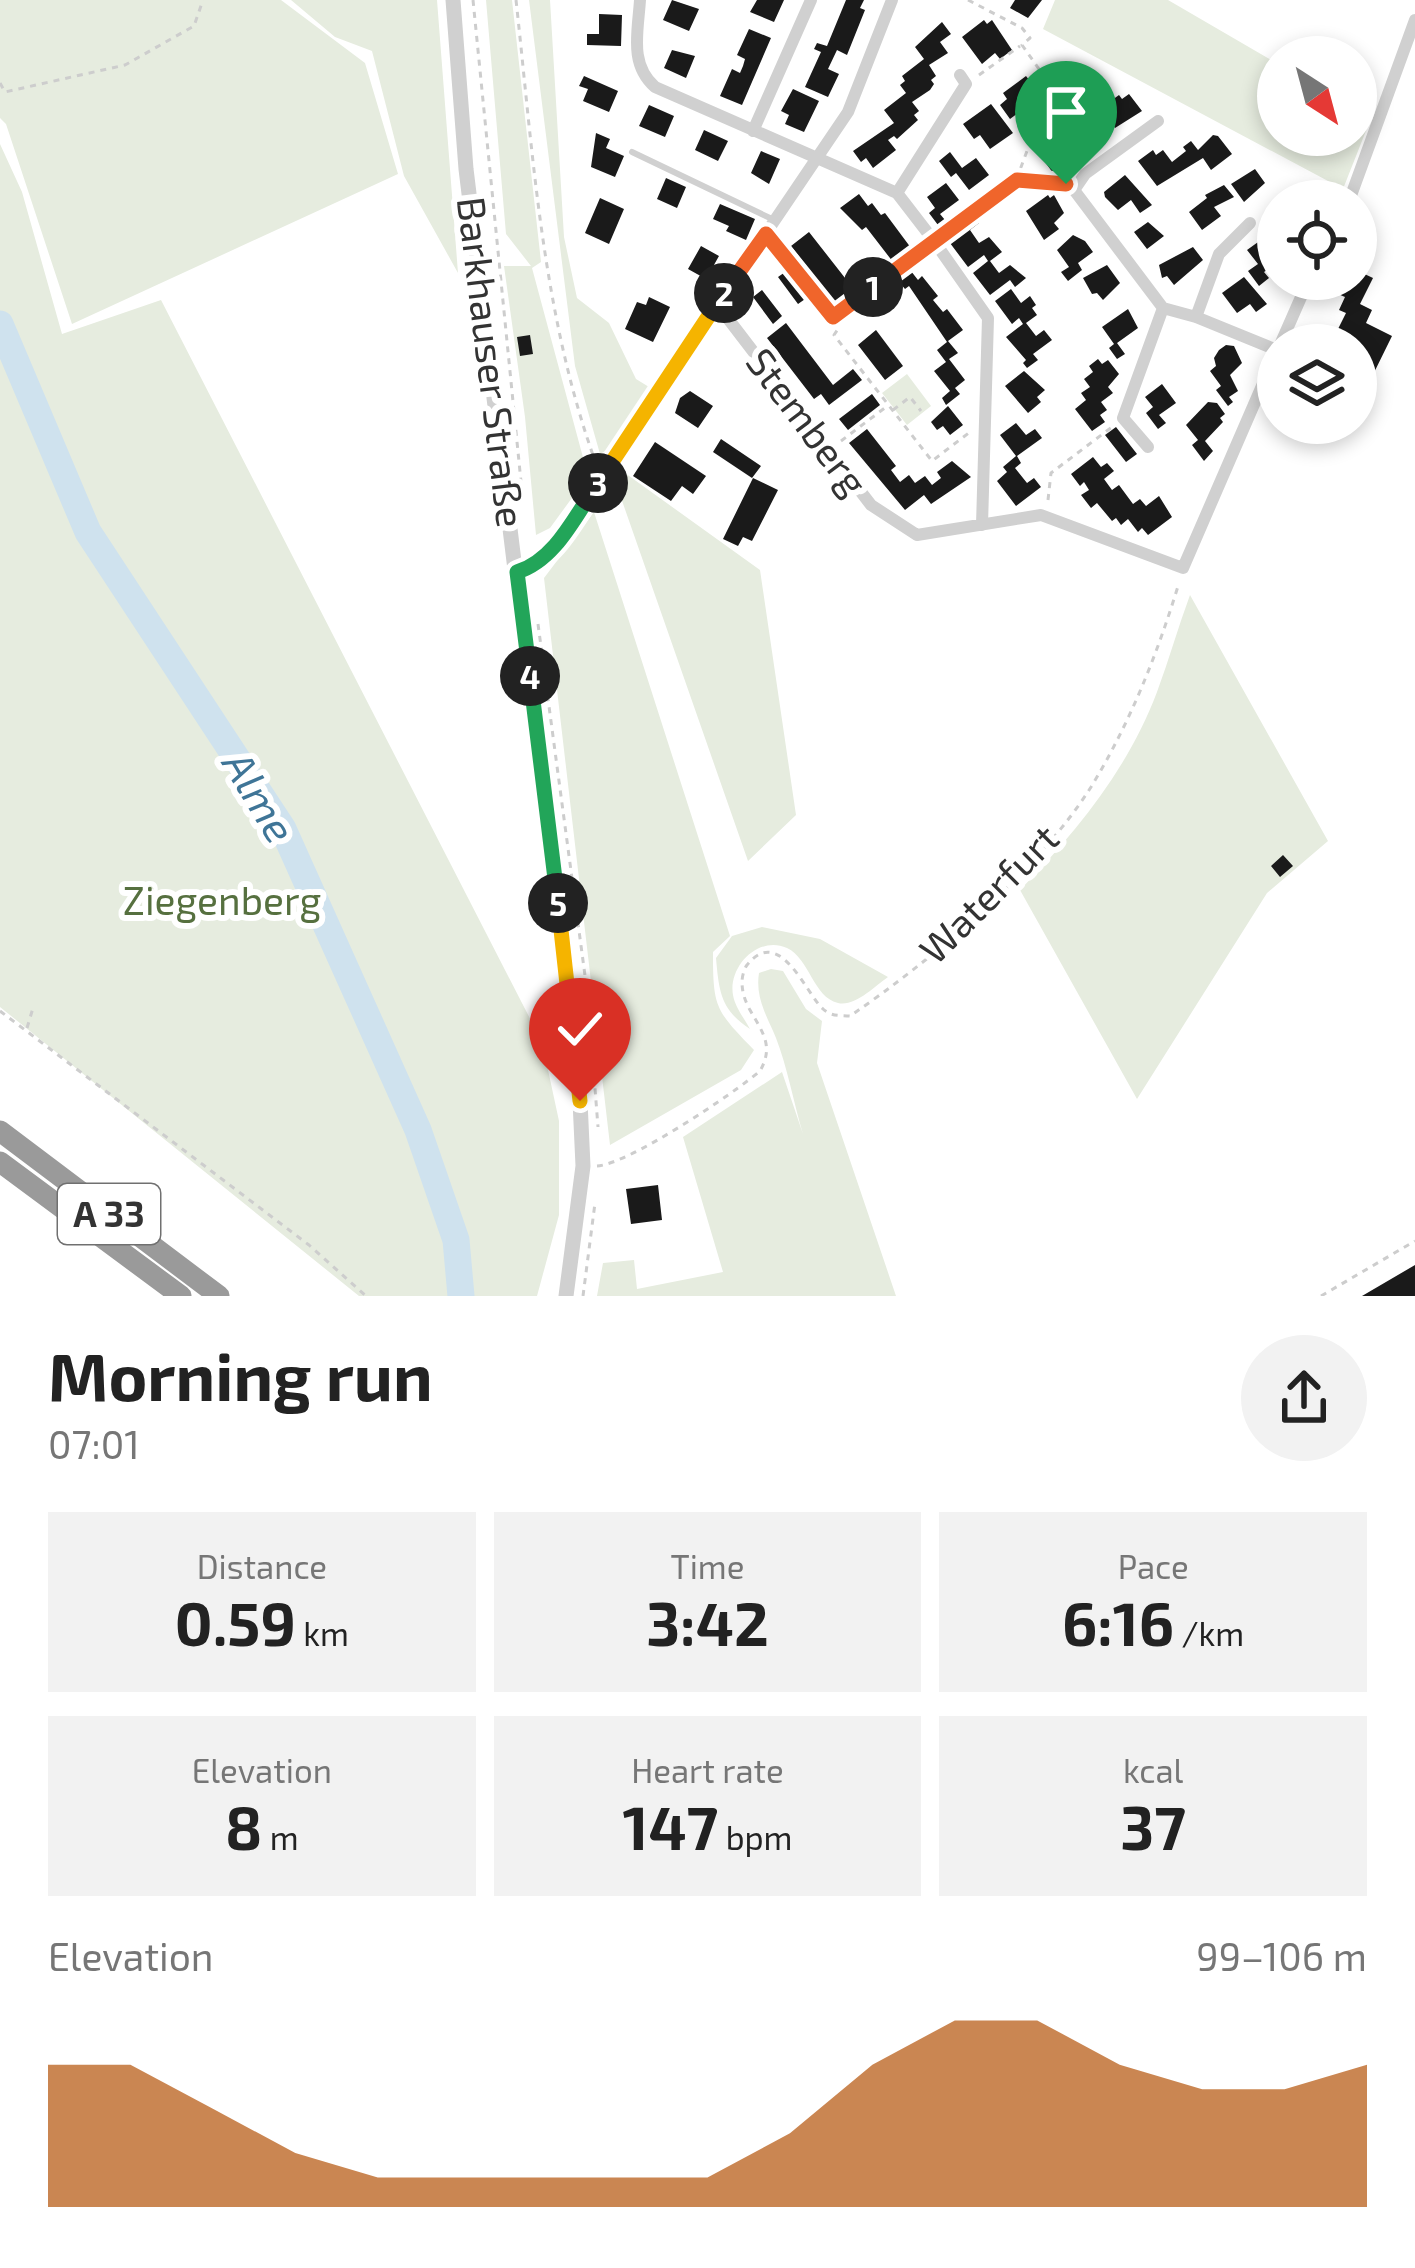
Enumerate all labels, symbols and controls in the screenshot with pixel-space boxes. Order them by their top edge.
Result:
north arrow [1257,36,1377,156]
map controls [1257,36,1377,444]
pin [1015,61,1117,184]
icon: arrive [1033,79,1099,145]
button: locate [1257,180,1377,300]
street label: Barkhauser Straße [449,194,536,530]
pin: 1 [843,257,903,317]
pin: 2 [694,263,754,323]
text: 1 [866,267,880,307]
text: 2 [714,273,734,313]
button: layers [1257,324,1377,444]
street label: Stemberg [738,338,879,504]
pin: 3 [568,453,628,513]
text: 3 [589,463,607,503]
pin: 4 [500,646,560,706]
text: 4 [519,656,541,696]
water label: Alme [213,740,307,851]
street label: Waterfurt [909,814,1067,972]
pin: 5 [528,873,588,933]
park label: Ziegenberg [123,876,321,923]
text: 5 [549,883,567,923]
pin [529,978,631,1101]
icon: check [547,996,613,1062]
road number: A 33 [58,1184,160,1244]
text: Morning run [48,1335,433,1414]
button: share [1241,1335,1367,1461]
text: 07:01 [48,1420,140,1467]
text: Distance [197,1546,327,1586]
text: Time [670,1546,744,1586]
text: Pace [1118,1546,1189,1586]
text: 0.59 [175,1586,296,1658]
text: 3:42 [646,1586,769,1658]
text: 6:16 [1062,1586,1174,1658]
text: km [296,1613,349,1653]
text: /km [1174,1613,1244,1653]
text: Elevation [192,1750,332,1790]
text: Heart rate [631,1750,784,1790]
text: kcal [1123,1750,1183,1790]
text: 8 [225,1790,262,1862]
text: 147 [622,1790,718,1862]
text: 37 [1120,1790,1186,1862]
text: m [262,1817,299,1857]
text: bpm [718,1817,793,1857]
text: Elevation [48,1932,213,1979]
text: 99–106 m [1196,1932,1367,1979]

